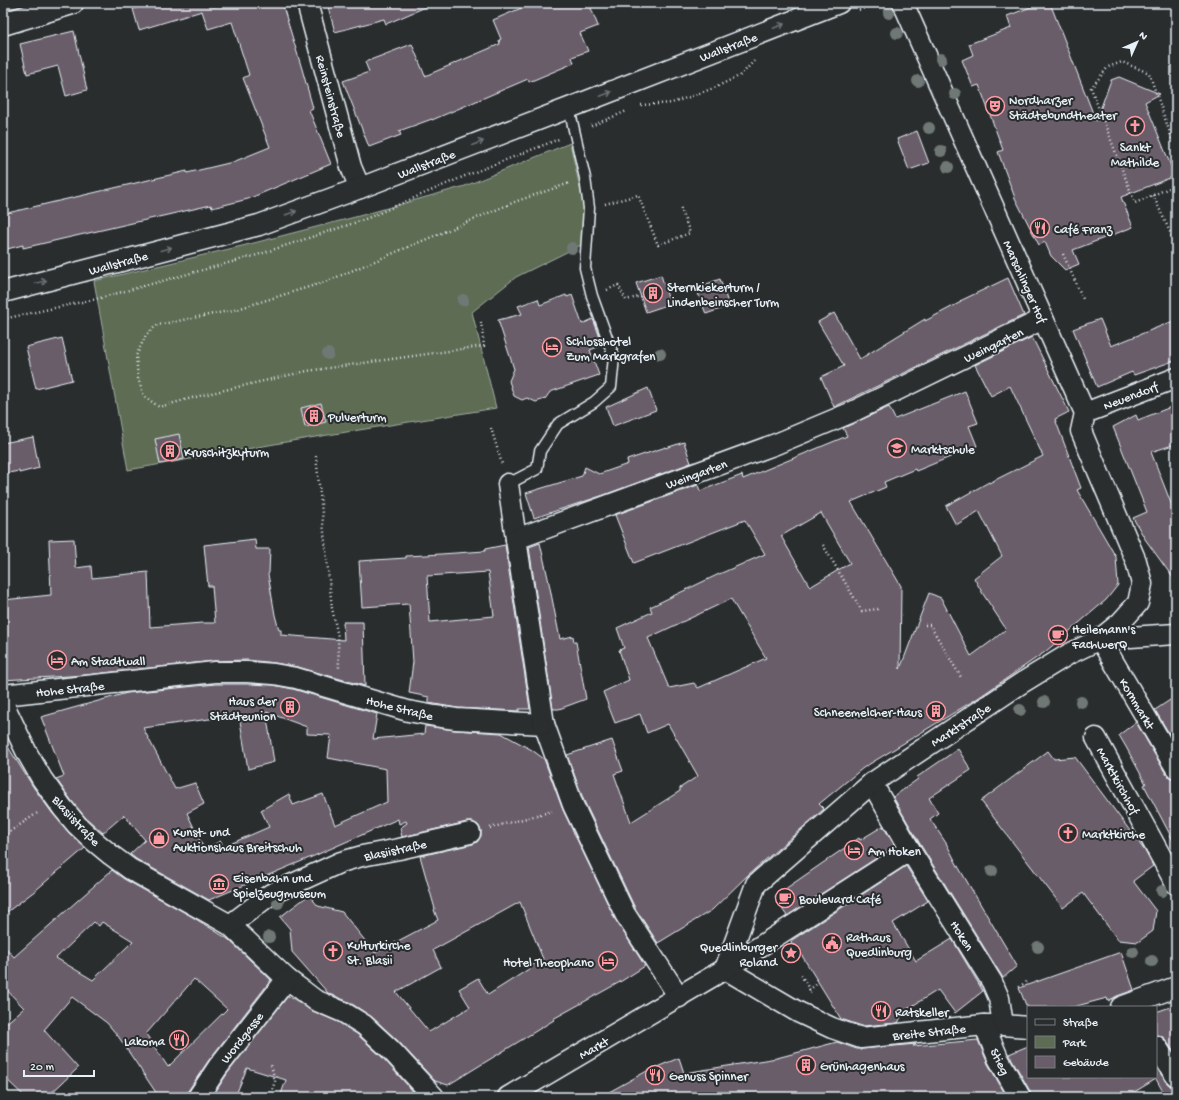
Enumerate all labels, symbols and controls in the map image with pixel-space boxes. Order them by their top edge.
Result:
one-way arrow [772,22,784,30]
north arrow [1117,22,1157,62]
street label: Wallstraße [698,30,760,66]
text: N [1136,30,1149,43]
street label: Reinsteinstraße [311,54,348,140]
one-way arrow [599,90,611,98]
place label: Nordharzer Städtebundtheater [1009,94,1118,124]
theatre icon: Nordharzer Städtebundtheater [984,95,1006,117]
church icon: Sankt Mathilde [1124,115,1146,137]
one-way arrow [472,138,484,146]
place label: Sankt Mathilde [1111,141,1160,171]
street label: Wallstraße [396,147,458,183]
one-way arrow [285,209,298,216]
restaurant icon: Café Franz [1029,217,1051,239]
place label: Café Franz [1054,223,1114,238]
street label: Marschlinger Hof [999,238,1049,327]
one-way arrow [160,245,173,252]
street label: Wallstraße [87,249,150,279]
one-way arrow [34,278,47,286]
place label: Sternkiekerturm / Lindenbeinscher Turm [667,281,779,311]
building icon: Sternkiekerturm / Lindenbeinscher Turm [642,282,664,304]
street label: Weingarten [962,325,1027,367]
place label: Schlosshotel Zum Markgrafen [566,335,656,365]
hotel icon: Schlosshotel Zum Markgrafen [541,336,563,358]
street label: Neuendorf [1102,380,1161,415]
building icon: Pulverturm [303,405,325,427]
place label: Pulverturm [327,411,386,426]
school or university icon: Marktschule [886,437,908,459]
building icon: Kruschitzkyturm [159,440,181,462]
place label: Marktschule [911,443,975,458]
place label: Kruschitzkyturm [184,446,269,461]
street label: Weingarten [664,457,730,493]
place label: Heilemann's FachwerQ [1071,623,1137,653]
cafe icon: Heilemann's FachwerQ [1047,624,1069,646]
hotel icon: Am Stadtwall [46,649,68,671]
place label: Am Stadtwall [71,655,146,670]
street label: Kornmarkt [1115,676,1158,734]
street label: Hohe Straße [35,679,105,702]
street label: Hohe Straße [364,694,435,725]
place label: Haus der Städteunion [210,695,277,725]
building icon: Haus der Städteunion [279,696,301,718]
building icon: Schneemelcher-Haus [925,700,947,722]
street label: Marktstraße [929,701,994,751]
place label: Schneemelcher-Haus [814,706,923,721]
street label: Marktkirchhof [1092,745,1142,818]
street label: Blasiistraße [47,793,103,850]
church icon: Marktkirche [1057,822,1079,844]
place label: Kunst- und Auktionshaus Breitschuh [173,826,302,856]
shop icon: Kunst- und Auktionshaus Breitschuh [148,827,170,849]
place label: Marktkirche [1082,828,1146,843]
street label: Blasiistraße [362,837,428,866]
hotel icon: Am Hoken [843,839,865,861]
place label: Am Hoken [868,845,922,860]
place label: Eisenbahn und Spielzeugmuseum [233,872,326,902]
museum icon: Eisenbahn und Spielzeugmuseum [208,873,230,895]
cafe icon: Boulevard Café [774,887,796,909]
place label: Boulevard Café [798,893,882,908]
street label: Hoken [946,918,976,955]
place label: Rathaus Quedlinburg [846,931,912,961]
public building icon: Rathaus Quedlinburg [821,932,843,954]
place label: Kulturkirche St. Blasii [347,939,411,969]
church icon: Kulturkirche St. Blasii [322,940,344,962]
place label: Quedlinburger Roland [700,941,778,971]
place icon: Quedlinburger Roland [780,942,802,964]
hotel icon: Hotel Theophano [597,950,619,972]
place label: Hotel Theophano [503,956,594,971]
restaurant icon: Ratskeller [870,1000,892,1022]
place label: Ratskeller [895,1006,950,1021]
legend [1027,1006,1157,1078]
street label: Wordgasse [218,1010,268,1067]
text: Straße [1063,1017,1099,1031]
street label: Breite Straße [891,1022,967,1045]
restaurant icon: Lakoma [168,1029,190,1051]
street label: Markt [577,1034,613,1064]
place label: Lakoma [124,1035,166,1050]
text: Park [1062,1037,1088,1051]
street label: Stieg [986,1046,1012,1078]
scale bar [24,1052,94,1078]
building icon: Grünhagenhaus [795,1054,817,1076]
text: Gebäude [1063,1057,1109,1071]
place label: Grünhagenhaus [820,1060,906,1075]
text: 20 m [30,1061,55,1075]
restaurant icon: Genuss Spinner [644,1064,666,1086]
place label: Genuss Spinner [669,1070,749,1085]

